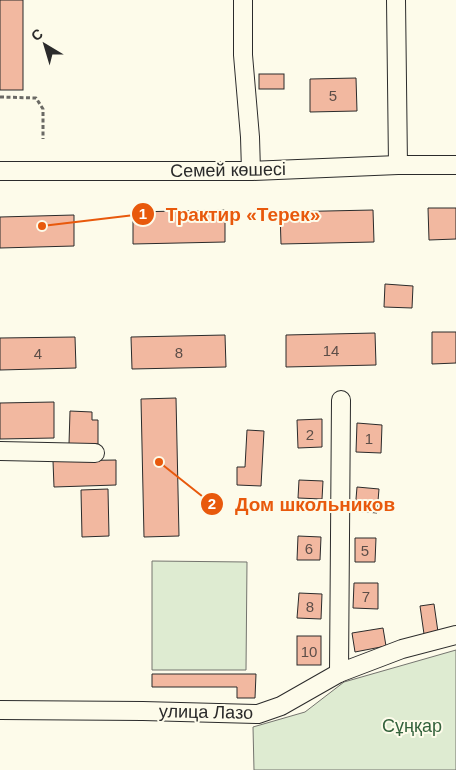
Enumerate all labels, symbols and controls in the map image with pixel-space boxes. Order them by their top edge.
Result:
north arrow [20,20,70,70]
text: С [28,25,46,44]
house number: 5 [329,87,337,104]
street label: Семей көшесі [170,159,286,181]
callout: Трактир «Терек» [131,197,330,231]
text: Трактир «Терек» [166,204,320,225]
text: 1 [139,205,147,222]
house number: 14 [323,342,339,359]
house number: 8 [175,344,183,361]
house number: 4 [34,345,42,362]
house number: 2 [306,426,314,443]
house number: 1 [365,430,373,447]
callout: Дом школьников [200,487,405,521]
text: Дом школьников [235,494,395,515]
text: 2 [208,495,216,512]
house number: 6 [305,540,313,557]
house number: 5 [361,542,369,559]
house number: 7 [362,588,370,605]
house number: 8 [306,598,314,615]
house number: 10 [301,643,317,660]
street label: улица Лазо [159,701,253,723]
park label: Сұңқар [382,716,442,736]

